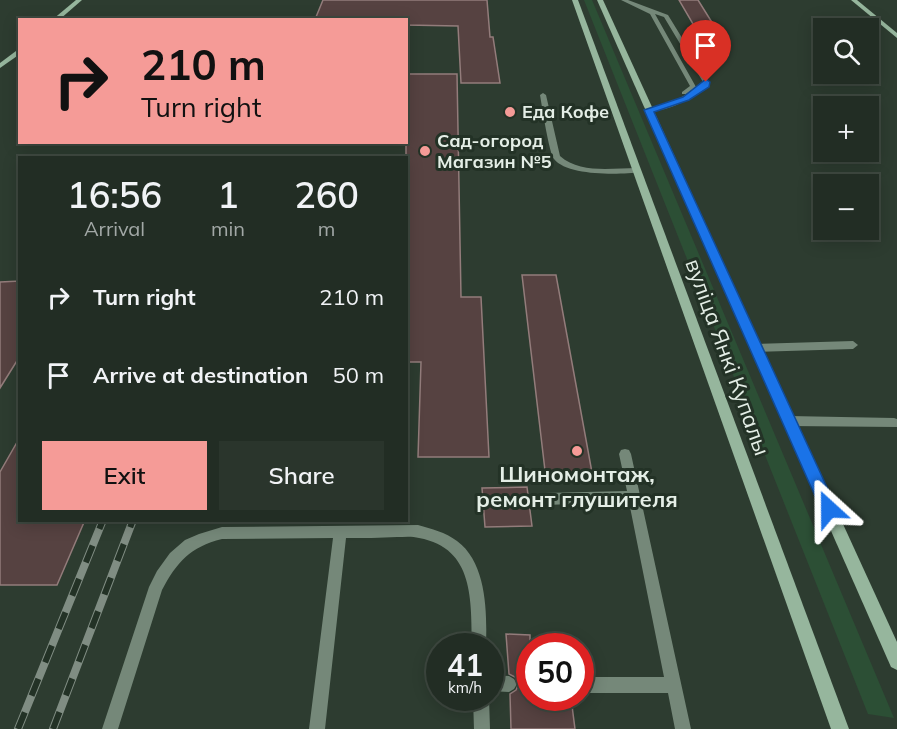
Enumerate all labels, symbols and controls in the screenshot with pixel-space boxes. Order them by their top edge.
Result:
map controls [813,18,879,240]
button: search [813,18,879,84]
pin [680,20,731,82]
icon: arrive [689,29,722,62]
text: 210 m [141,38,266,91]
icon: right [42,42,120,120]
text: Turn right [141,90,261,124]
button: + [813,96,879,162]
place label: Еда Кофе [522,100,609,123]
marker: Еда Кофе [503,105,517,119]
place label: Сад-огород Магазин №5 [437,129,552,173]
marker: Сад-огород Магазин №5 [418,144,432,158]
text: 16:56 [67,172,162,217]
text: 1 [217,172,239,217]
text: 260 [294,172,359,217]
button: − [813,174,879,240]
text: Arrival [84,216,145,241]
text: min [211,216,245,241]
text: m [318,216,335,241]
street label: вуліца Янкі Купалы [679,255,777,459]
icon: right [42,281,75,314]
text: Turn right [93,283,196,311]
text: 210 m [319,283,384,311]
icon: arrive [42,359,75,392]
text: Arrive at destination [93,361,308,389]
text: 50 m [333,361,384,389]
button: Exit [42,441,207,510]
button: Share [219,441,384,510]
marker: Шиномонтаж, ремонт глушителя [570,444,584,458]
place label: Шиномонтаж, ремонт глушителя [476,460,678,513]
position arrow [797,477,861,541]
speed limit sign: 50 [516,633,594,711]
text: 41 [447,646,483,684]
text: km/h [448,678,482,697]

